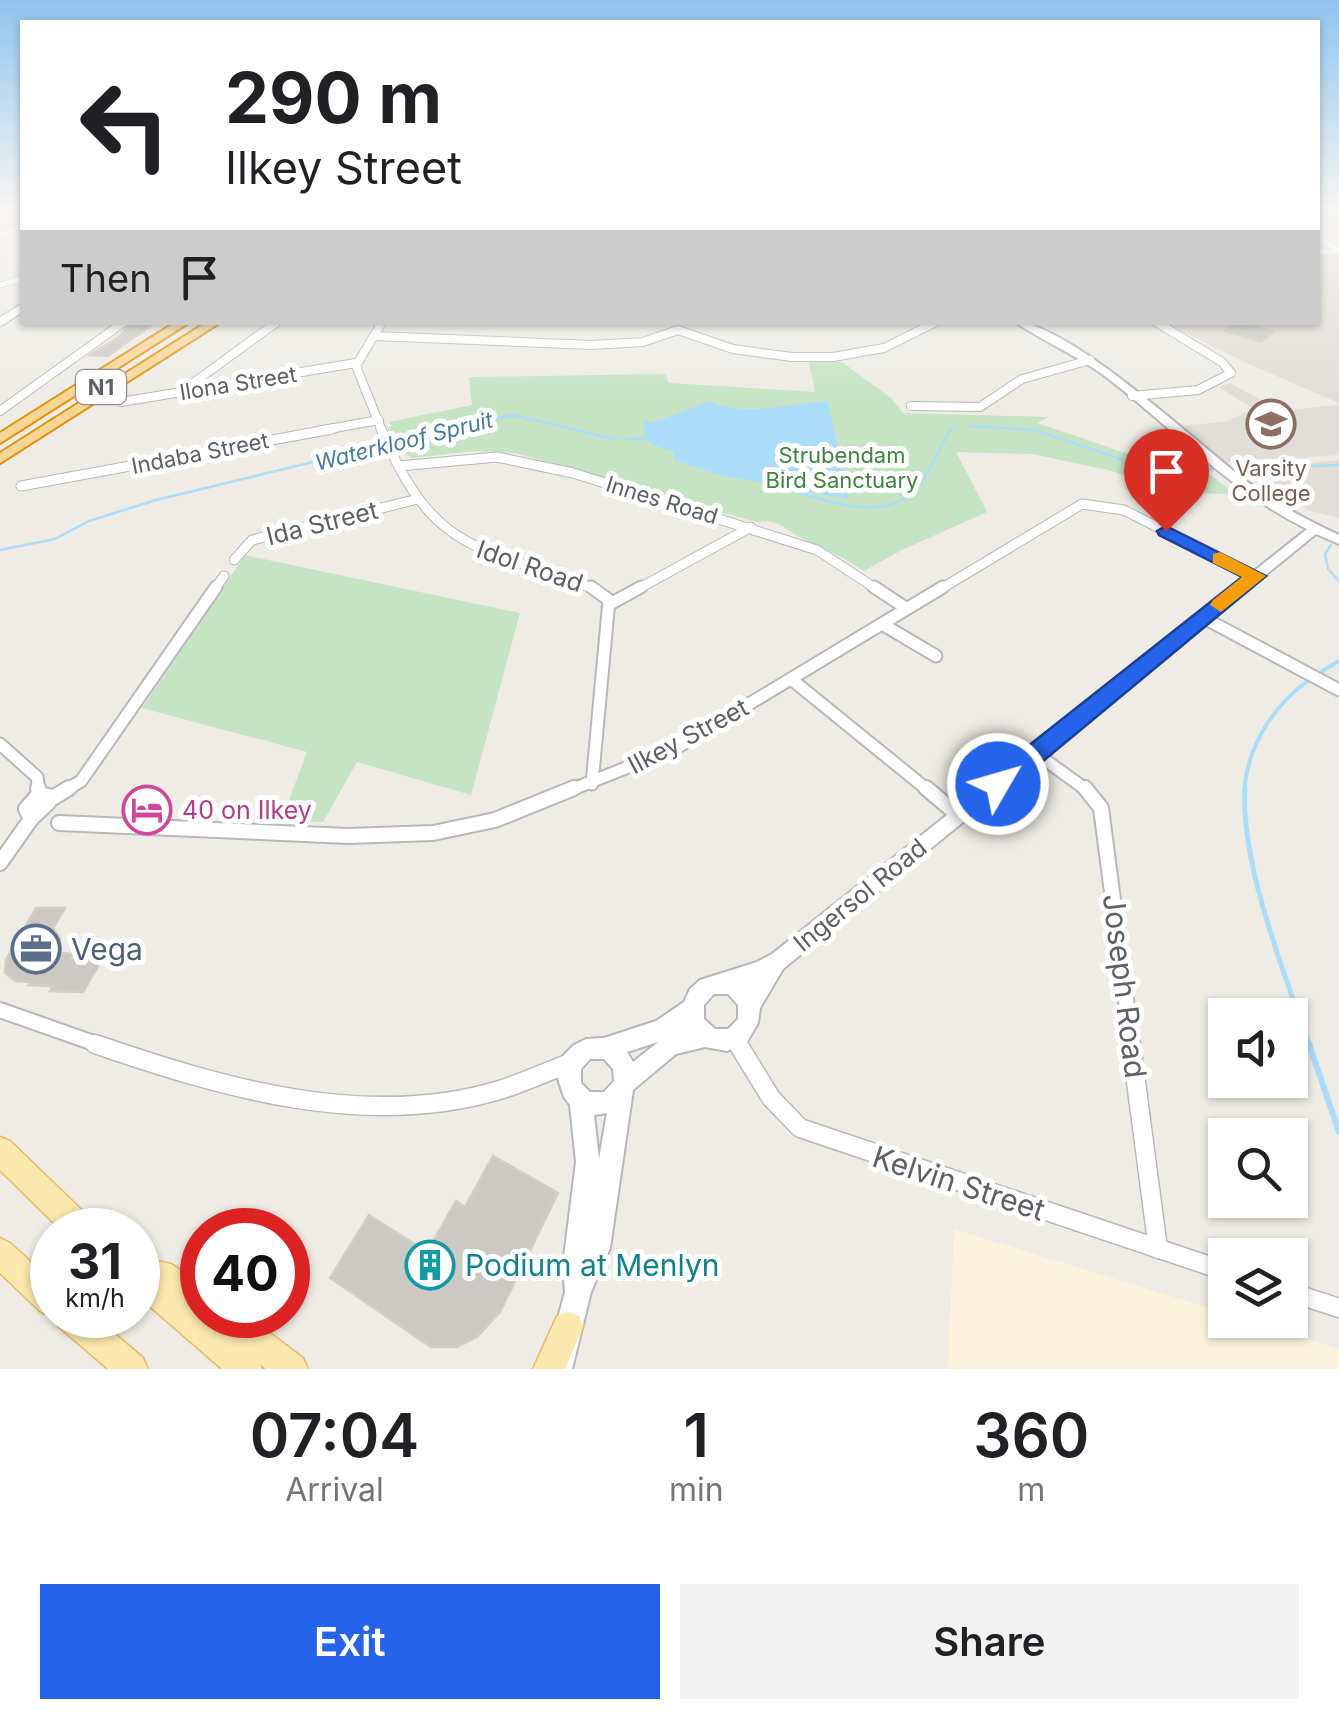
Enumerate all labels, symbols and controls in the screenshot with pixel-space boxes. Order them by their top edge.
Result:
text: 290 m [225,55,442,140]
icon: left [60,60,190,190]
text: Ilkey Street [225,140,462,195]
icon: arrive [172,250,227,305]
text: Then [60,255,152,301]
street label: Ilona Street [178,361,298,405]
road number: N1 [76,370,126,404]
school or university icon: Varsity College [1245,398,1297,450]
water label: Waterkloof Spruit [313,406,496,476]
street label: Indaba Street [129,427,271,479]
pin [1124,429,1209,532]
park label: Strubendam Bird Sanctuary [766,442,918,493]
icon: arrive [1139,444,1194,499]
place label: Varsity College [1231,455,1311,506]
street label: Innes Road [603,471,721,529]
street label: Ida Street [263,495,381,551]
street label: Idol Road [473,534,587,598]
street label: Ilkey Street [623,692,753,780]
position arrow [946,732,1050,836]
hotel icon: 40 on Ilkey [121,784,173,836]
place label: 40 on Ilkey [182,795,312,825]
street label: Ingersol Road [787,832,933,958]
street label: Joseph Road [1096,892,1154,1080]
office icon: Vega [10,923,62,975]
place label: Vega [71,931,143,967]
map controls [1208,998,1308,1338]
button: sound [1208,998,1308,1098]
button: search [1208,1118,1308,1218]
street label: Kelvin Street [868,1138,1050,1228]
speed limit sign: 40 [180,1208,310,1338]
text: 31 [68,1231,122,1291]
button: layers [1208,1238,1308,1338]
building icon: Podium at Menlyn [404,1239,456,1291]
place label: Podium at Menlyn [465,1247,720,1283]
text: km/h [65,1283,125,1313]
text: 07:04 [250,1399,419,1471]
text: 1 [684,1399,709,1471]
text: 360 [973,1399,1089,1471]
text: Arrival [285,1470,384,1509]
text: min [669,1470,724,1509]
text: m [1017,1470,1045,1509]
button: Exit [40,1584,660,1699]
button: Share [680,1584,1299,1699]

